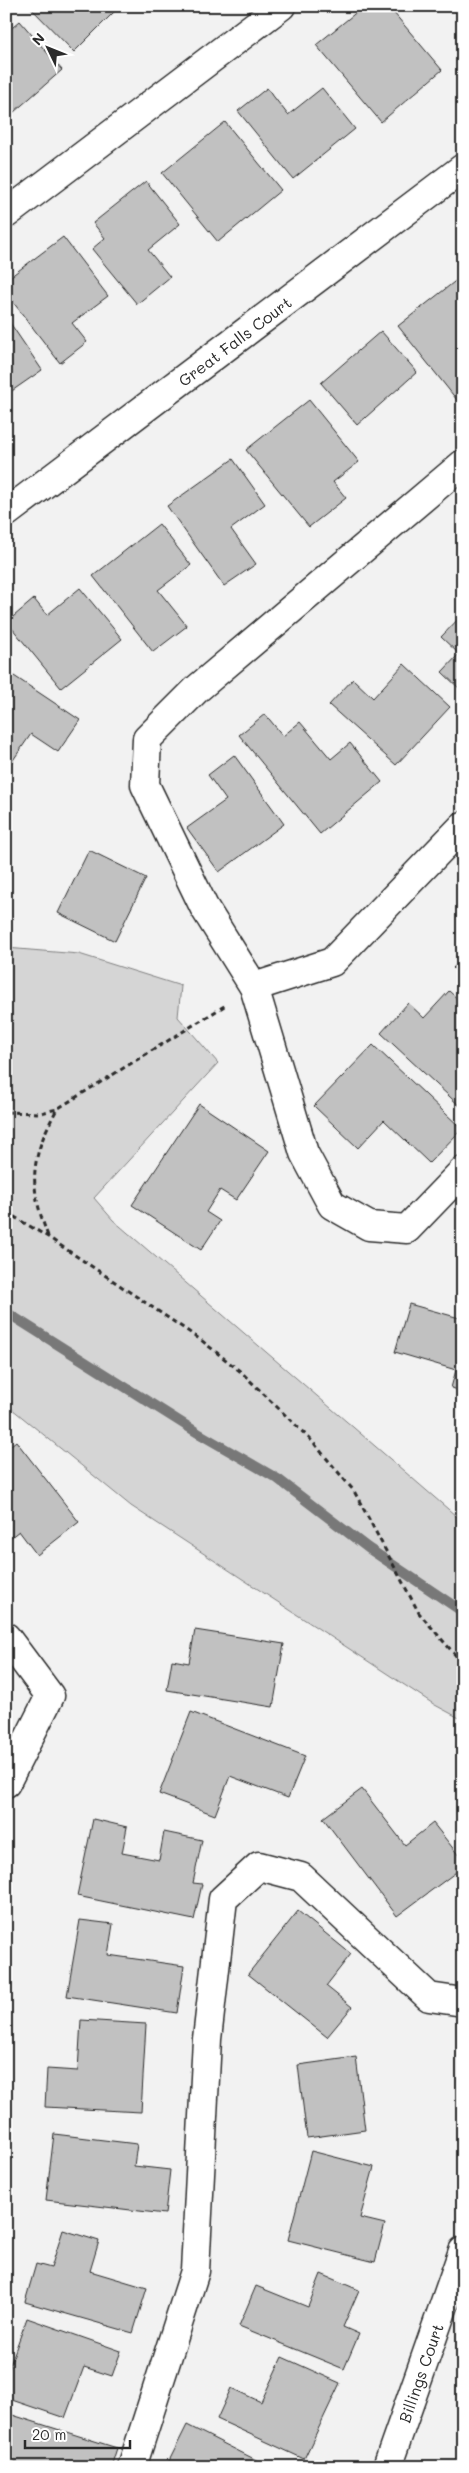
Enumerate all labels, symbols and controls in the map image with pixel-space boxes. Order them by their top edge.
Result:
north arrow [22,22,72,72]
text: N [28,28,49,49]
street label: Great Falls Court [173,291,295,390]
street label: Billings Court [393,2320,447,2425]
scale bar [25,2418,130,2450]
text: 20 m [32,2424,66,2444]

